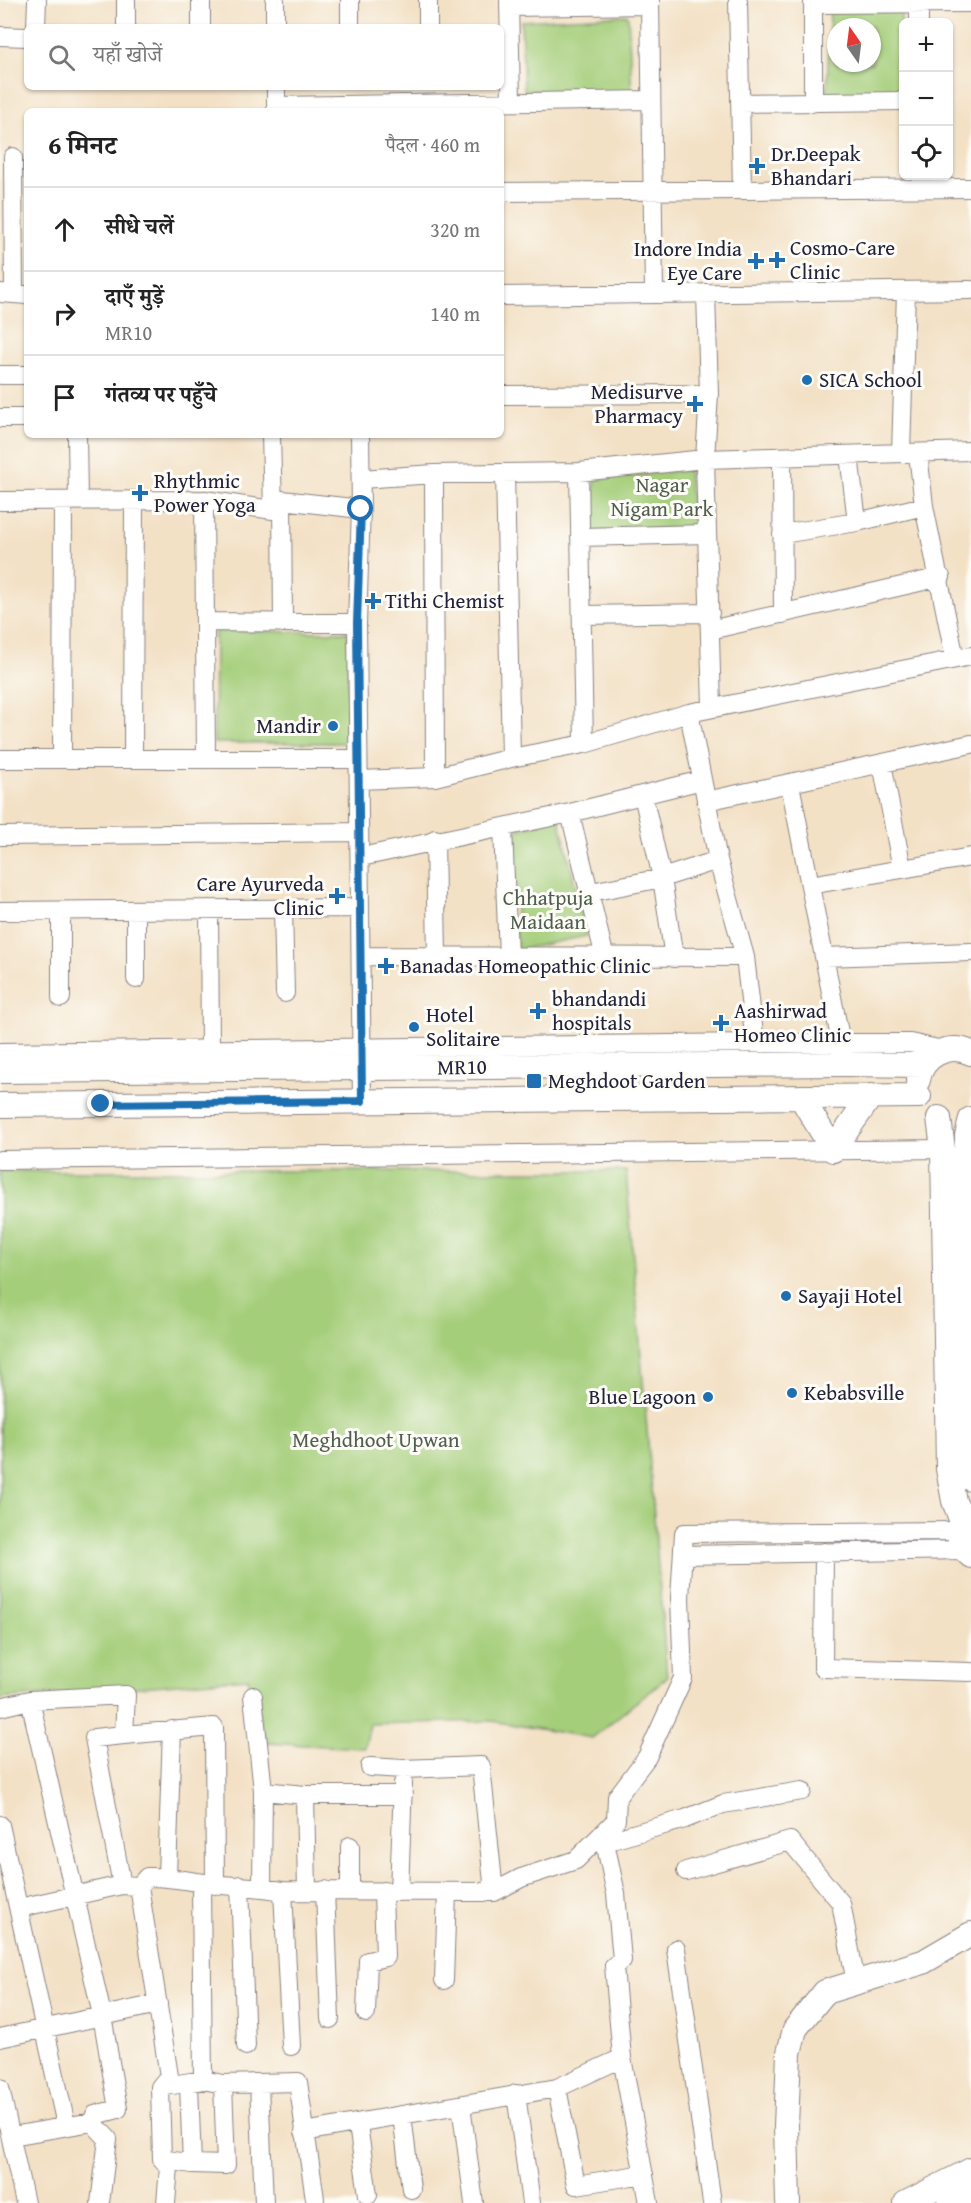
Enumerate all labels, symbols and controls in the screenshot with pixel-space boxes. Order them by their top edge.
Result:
north arrow [827,18,881,72]
map controls [899,18,953,180]
button: + [899,18,953,72]
search box [24,24,504,90]
text: यहाँ खोजें [93,38,162,70]
icon: search [45,41,78,74]
button: − [899,72,953,126]
text: 6 मिनट [48,125,116,164]
button: locate [899,126,953,180]
text: पैदल · 460 m [386,130,480,159]
place label: Dr.Deepak Bhandari [771,138,861,193]
marker: Dr.Deepak Bhandari [748,157,766,175]
text: सीधे चलें [105,210,174,242]
icon: ahead [48,213,81,246]
text: 320 m [430,215,480,244]
place label: Cosmo-Care Clinic [790,232,895,287]
place label: Indore India Eye Care [634,233,742,288]
marker: Cosmo-Care Clinic [768,251,786,269]
marker: Indore India Eye Care [747,252,765,270]
text: दाएँ मुड़ें [105,280,164,312]
icon: right [48,297,81,330]
text: 140 m [430,299,480,328]
text: MR10 [105,318,152,347]
place label: SICA School [819,364,922,395]
marker: SICA School [800,373,814,387]
place label: Medisurve Pharmacy [591,376,684,431]
text: गंतव्य पर पहुँचे [105,378,216,410]
icon: arrive [48,381,81,414]
marker: Medisurve Pharmacy [688,397,702,411]
place label: Rhythmic Power Yoga [154,465,256,520]
park label: Nagar Nigam Park [611,469,713,524]
marker: Rhythmic Power Yoga [131,484,149,502]
route start [347,495,373,521]
place label: Tithi Chemist [385,585,505,616]
marker: Tithi Chemist [366,594,380,608]
place label: Mandir [256,710,321,741]
marker: Mandir [326,719,340,733]
place label: Care Ayurveda Clinic [197,868,324,923]
park label: Chhatpuja Maidaan [503,882,593,937]
marker: Care Ayurveda Clinic [328,887,346,905]
place label: Banadas Homeopathic Clinic [400,950,651,981]
marker: Banadas Homeopathic Clinic [377,957,395,975]
place label: bhandandi hospitals [552,983,647,1038]
place label: Aashirwad Homeo Clinic [734,995,851,1050]
place label: Hotel Solitaire [426,999,500,1054]
marker: bhandandi hospitals [529,1002,547,1020]
marker: Aashirwad Homeo Clinic [712,1014,730,1032]
marker: Hotel Solitaire [407,1020,421,1034]
street label: MR10 [437,1051,487,1082]
place label: Meghdoot Garden [548,1065,706,1096]
marker: Meghdoot Garden [525,1072,543,1090]
route end [87,1090,113,1116]
place label: Sayaji Hotel [798,1280,902,1311]
marker: Sayaji Hotel [779,1289,793,1303]
place label: Kebabsville [804,1377,904,1408]
place label: Blue Lagoon [589,1381,696,1412]
marker: Kebabsville [785,1386,799,1400]
marker: Blue Lagoon [701,1390,715,1404]
park label: Meghdhoot Upwan [292,1424,460,1455]

